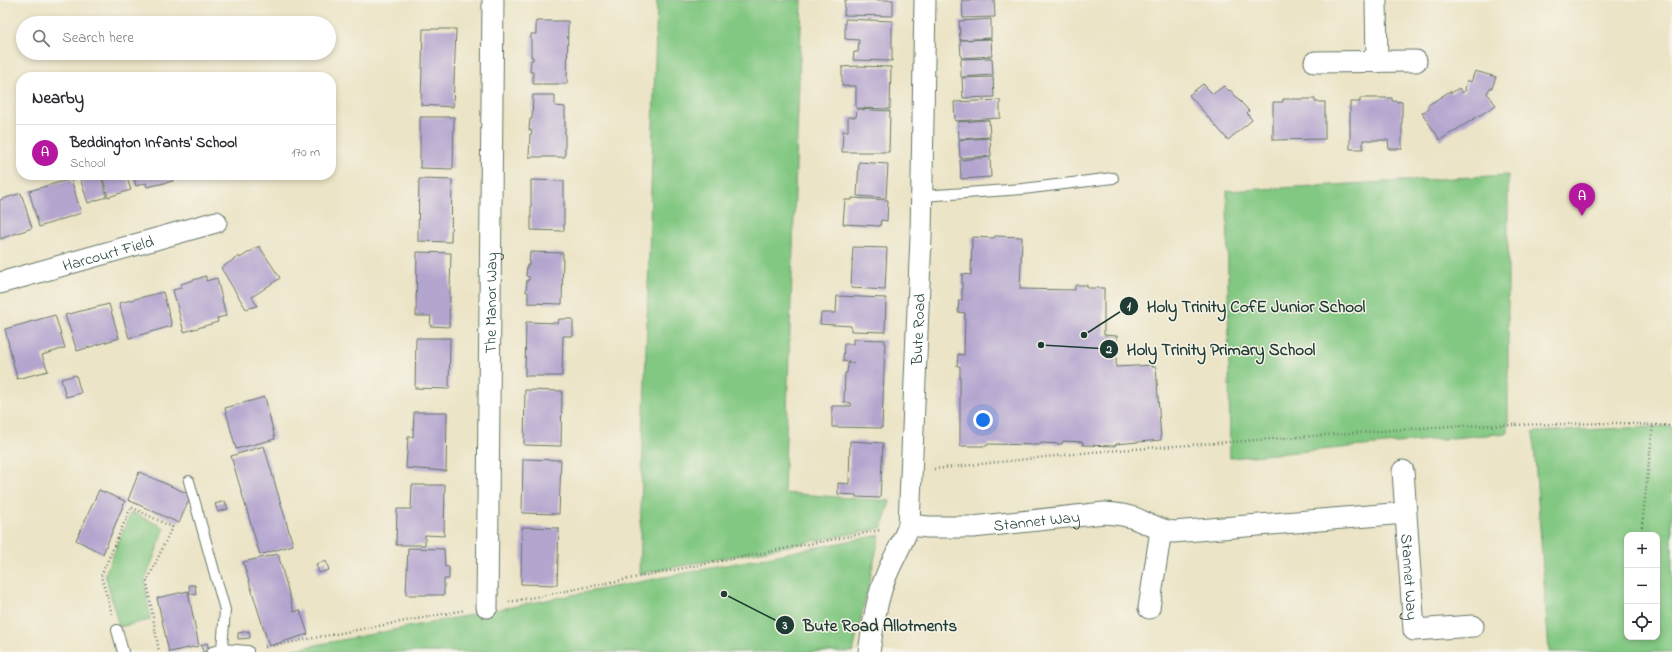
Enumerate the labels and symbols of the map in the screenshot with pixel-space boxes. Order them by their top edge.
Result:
pin: A [1569,183,1595,216]
street label: Harcourt Field [60,230,157,279]
street label: The Manor Way [480,252,505,354]
callout: Holy Trinity CofE Junior School [1119,291,1374,320]
street label: Bute Road [906,293,933,366]
text: Holy Trinity CofE Junior School [1147,295,1365,322]
text: 1 [1127,298,1131,316]
callout: Holy Trinity Primary School [1099,334,1324,363]
text: Holy Trinity Primary School [1127,338,1316,365]
text: 2 [1105,341,1112,359]
your location [973,410,993,430]
street label: Stannet Way [992,506,1081,539]
street label: Stannet Way [1393,533,1423,621]
callout: Bute Road Allotments [775,610,965,639]
text: Bute Road Allotments [802,614,957,639]
text: 3 [782,617,788,635]

